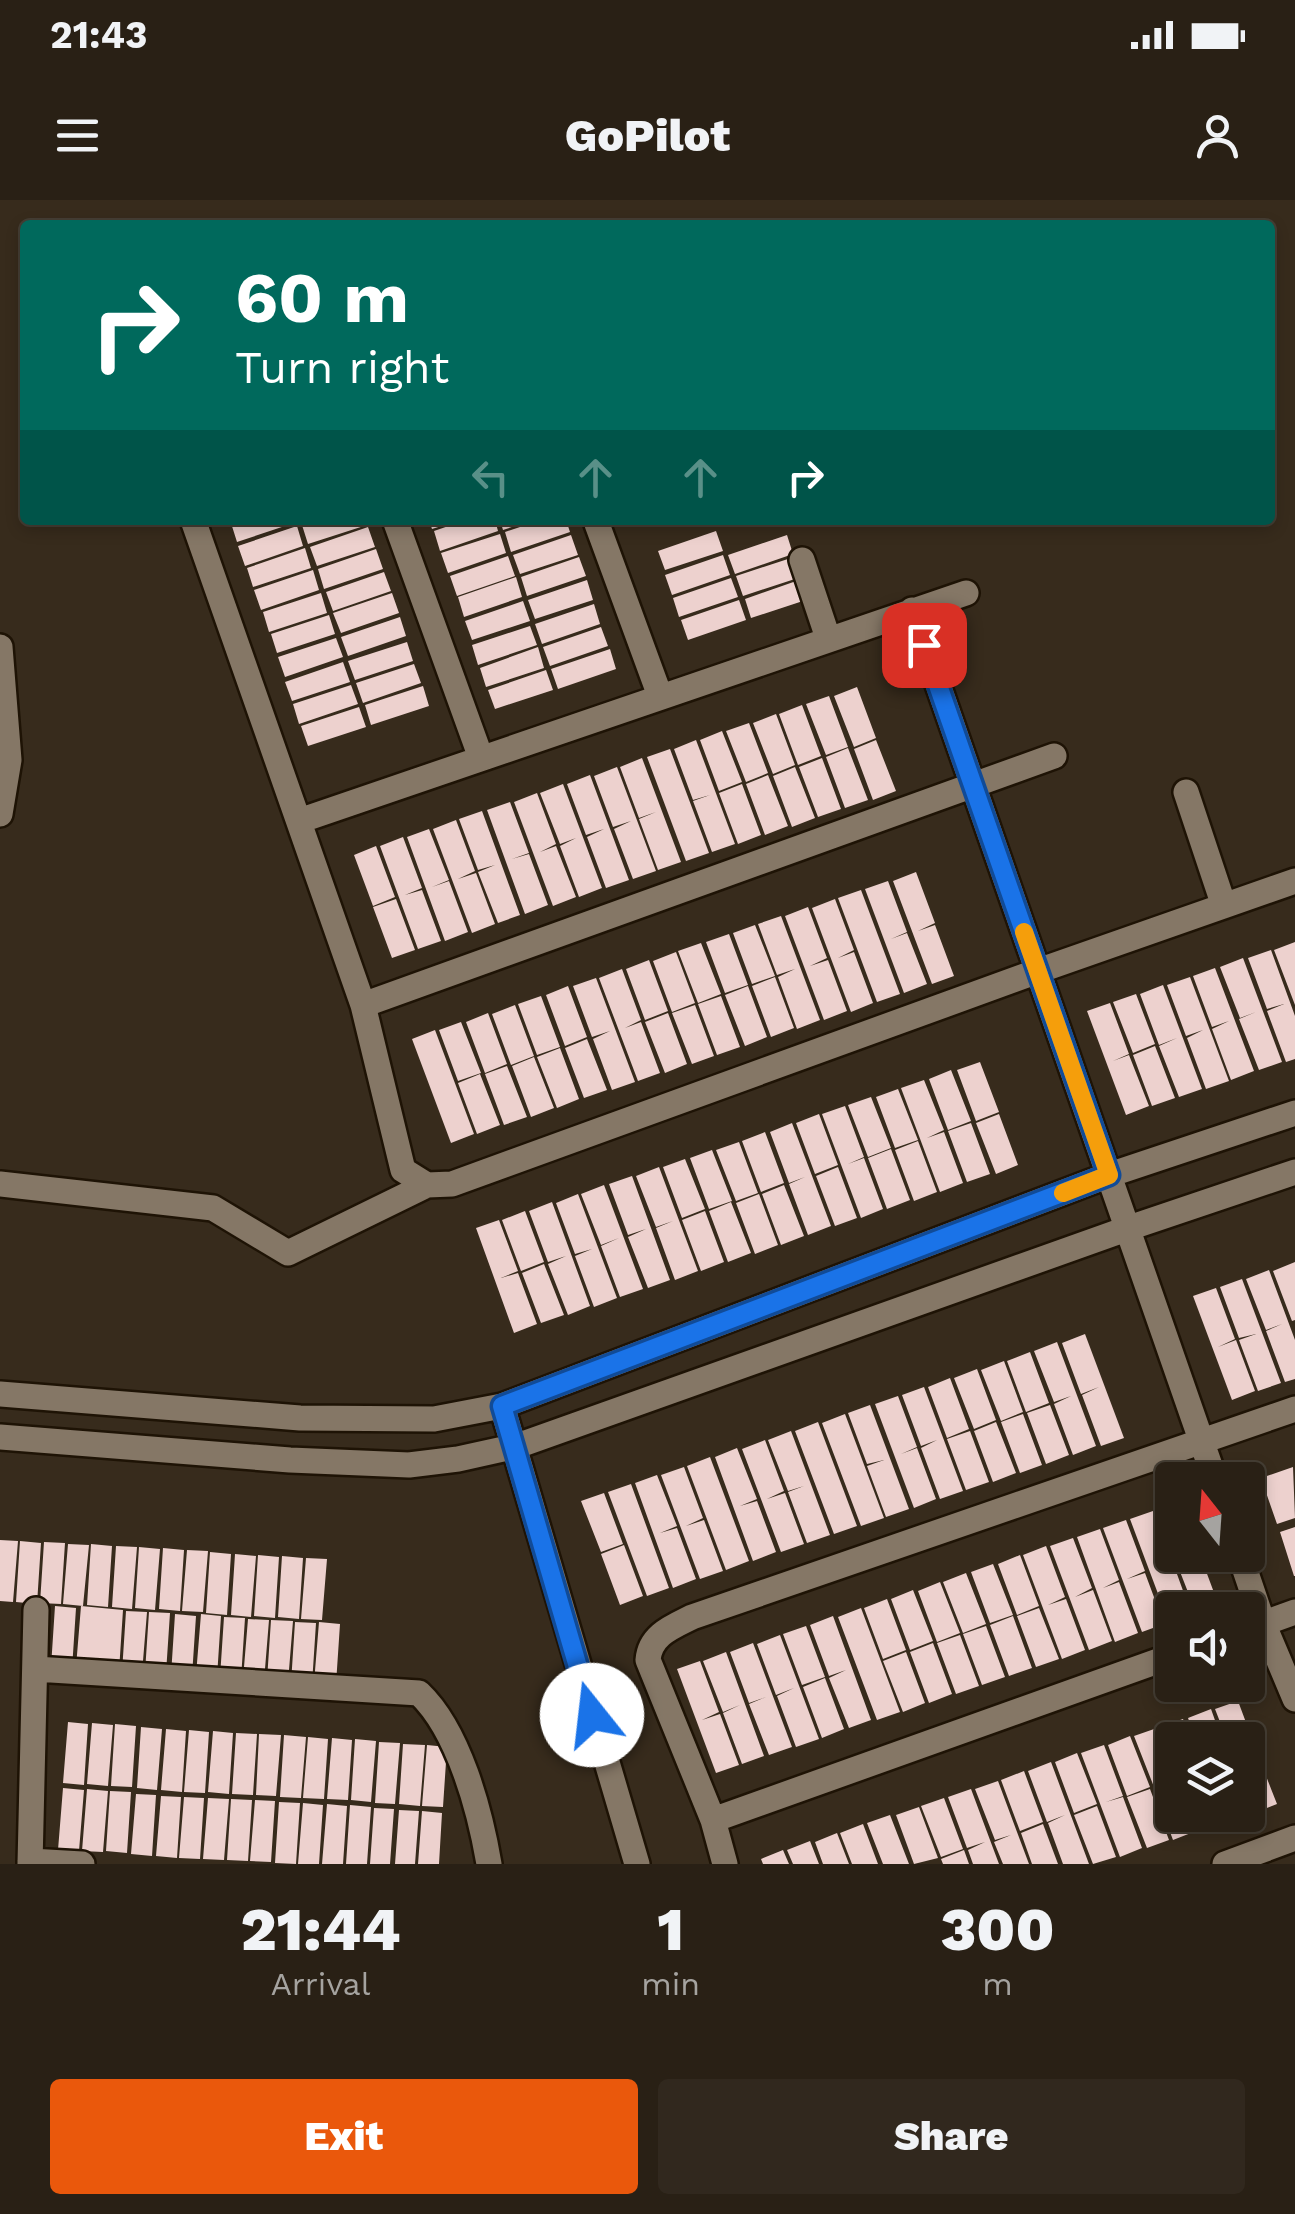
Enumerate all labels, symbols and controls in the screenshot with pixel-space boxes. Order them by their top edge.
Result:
text: 21:43 [50,13,148,57]
icon: menu [50,108,105,163]
icon: person [1190,108,1245,163]
text: GoPilot [565,109,730,162]
text: 60 m [235,257,409,339]
icon: right [70,260,200,390]
text: Turn right [235,341,449,394]
icon: left [463,450,518,505]
icon: ahead [568,450,623,505]
icon: ahead [673,450,728,505]
icon: right [778,450,833,505]
pin [882,603,967,688]
icon: arrive [897,618,952,673]
north arrow [1155,1462,1265,1572]
map controls [1155,1462,1265,1832]
button: sound [1155,1592,1265,1702]
position arrow [540,1663,644,1767]
button: layers [1155,1722,1265,1832]
text: 21:44 [241,1894,401,1965]
text: 1 [657,1894,684,1965]
text: 300 [941,1894,1054,1965]
text: Arrival [271,1965,371,2003]
text: min [641,1965,700,2003]
text: m [982,1965,1013,2003]
button: Exit [50,2079,638,2194]
button: Share [658,2079,1245,2194]

